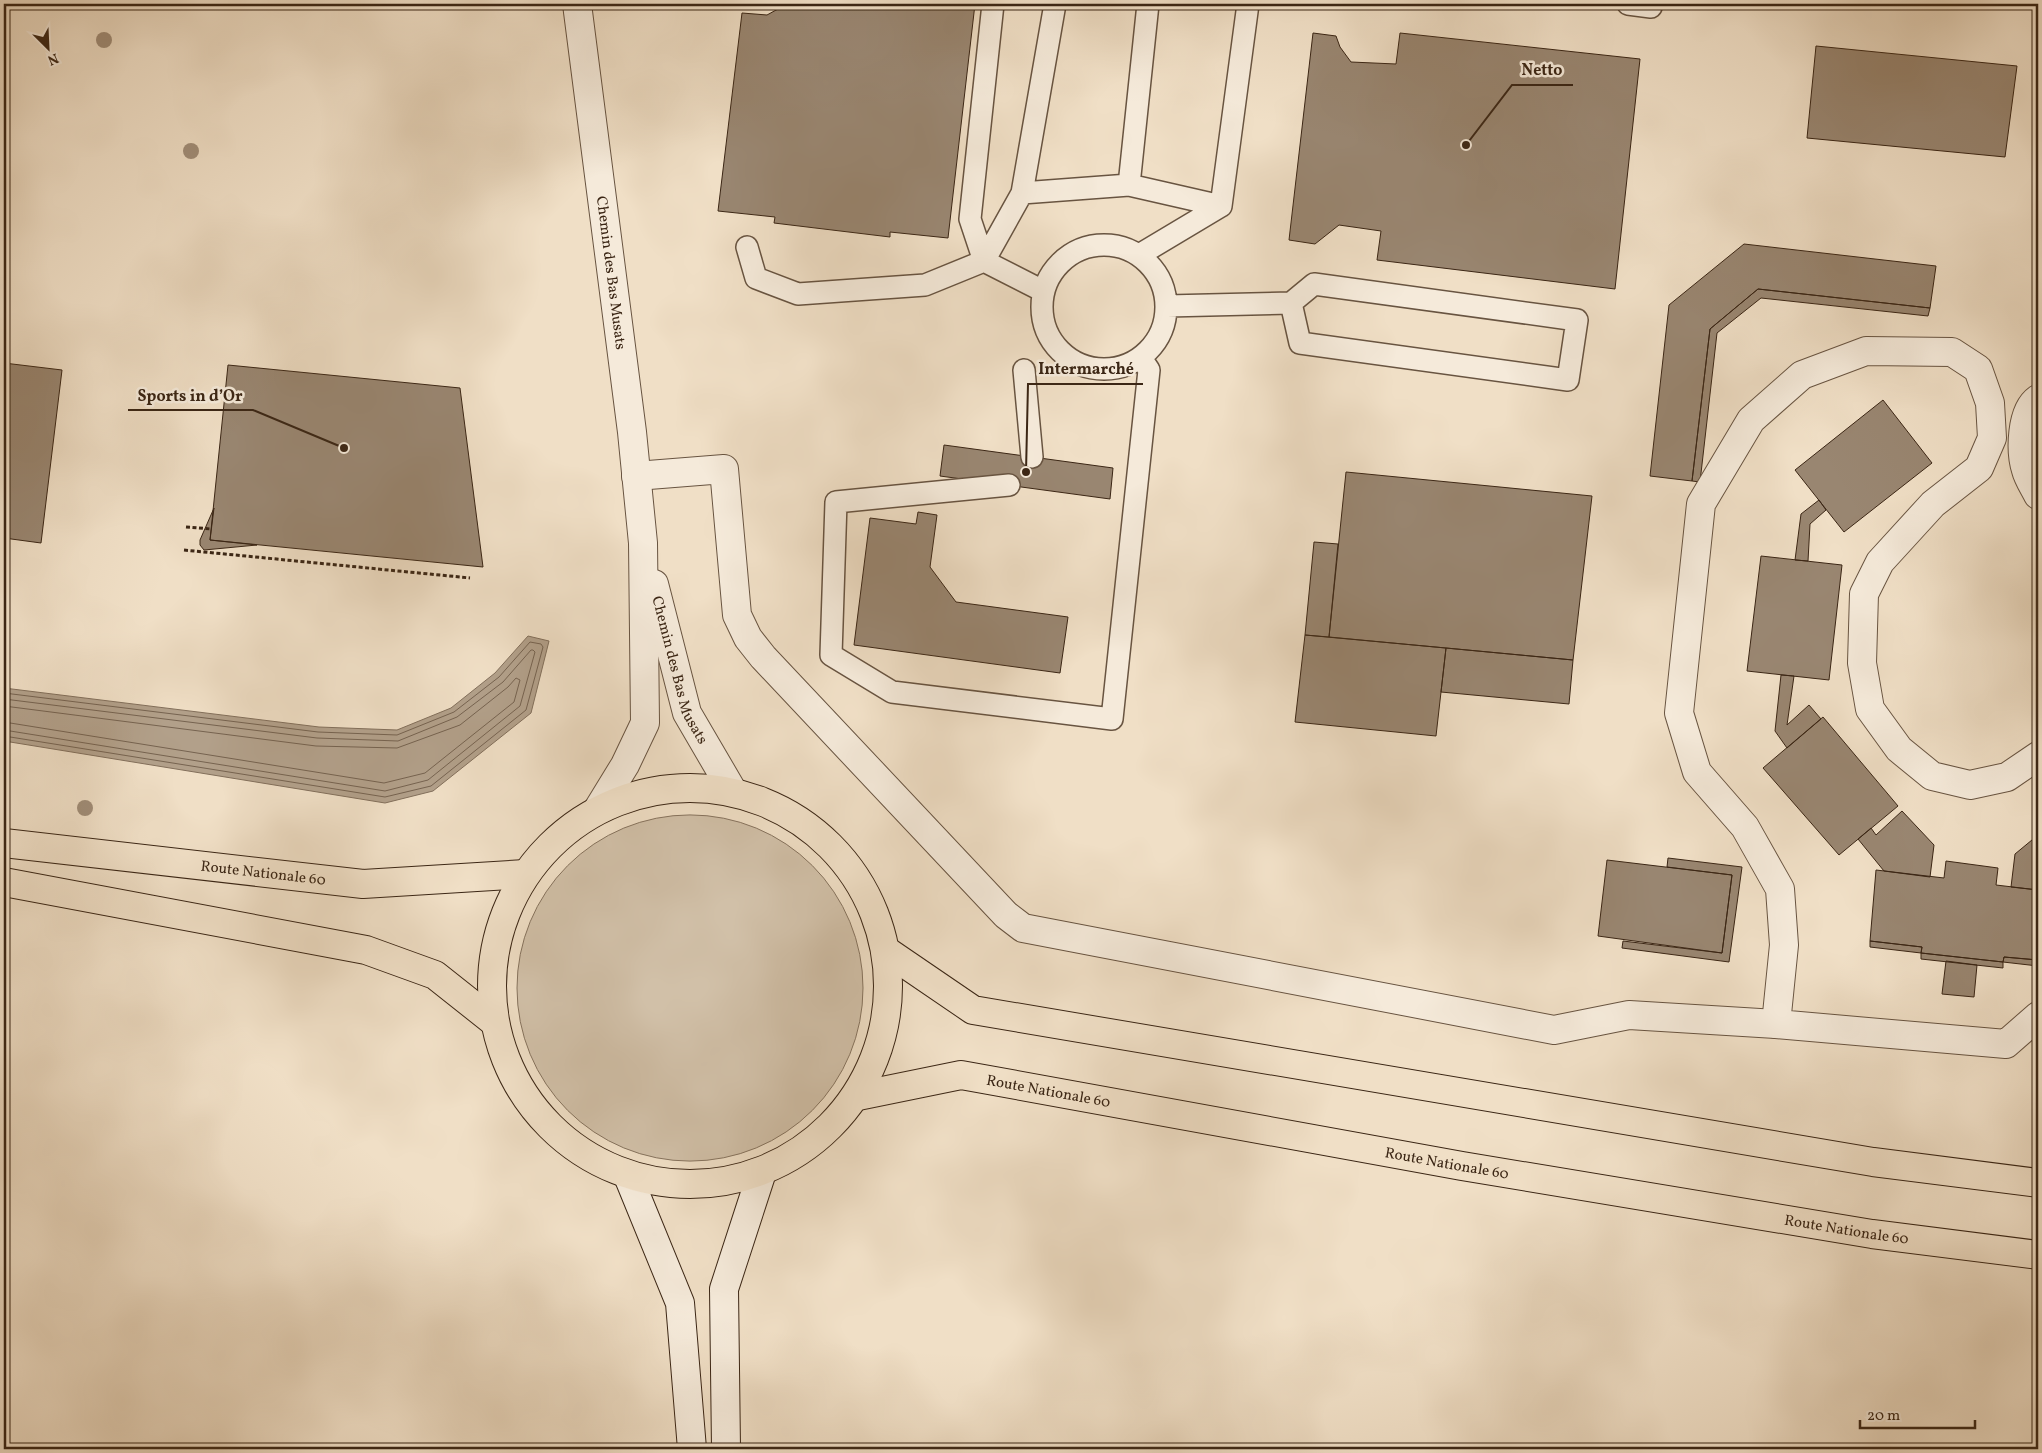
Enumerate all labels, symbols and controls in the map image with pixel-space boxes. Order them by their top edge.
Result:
north arrow [22,22,72,72]
text: N [44,48,61,69]
callout: Netto [1512,54,1573,85]
text: Netto [1522,60,1562,82]
street label: Chemin des Bas Musats [590,195,630,351]
callout: Intermarché [1028,353,1143,384]
text: Intermarché [1038,359,1134,381]
callout: Sports in d’Or [128,379,253,410]
text: Sports in d’Or [137,386,243,408]
street label: Chemin des Bas Musats [646,594,712,748]
street label: Route Nationale 60 [200,857,327,892]
street label: Route Nationale 60 [985,1071,1112,1114]
street label: Route Nationale 60 [1383,1143,1510,1186]
street label: Route Nationale 60 [1783,1211,1910,1251]
scale bar [1860,1398,1974,1430]
text: 20 m [1867,1406,1900,1427]

